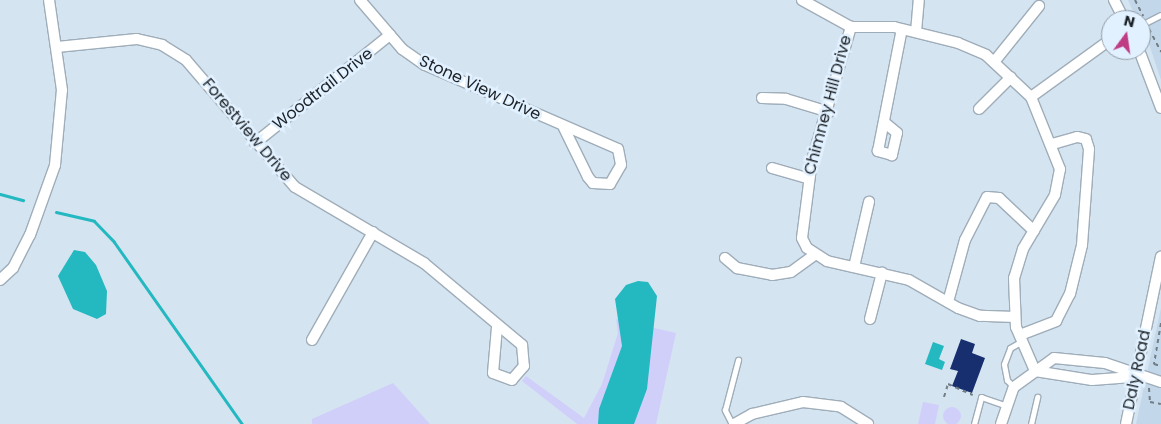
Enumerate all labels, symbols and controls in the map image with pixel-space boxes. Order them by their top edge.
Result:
north arrow [1101,10,1151,60]
text: N [1122,10,1137,32]
street label: Chimney Hill Drive [800,33,856,177]
street label: Woodtrail Drive [269,44,377,134]
street label: Stone View Drive [416,51,544,125]
street label: Forestview Drive [198,75,296,185]
street label: Daly Road [1119,328,1155,412]

